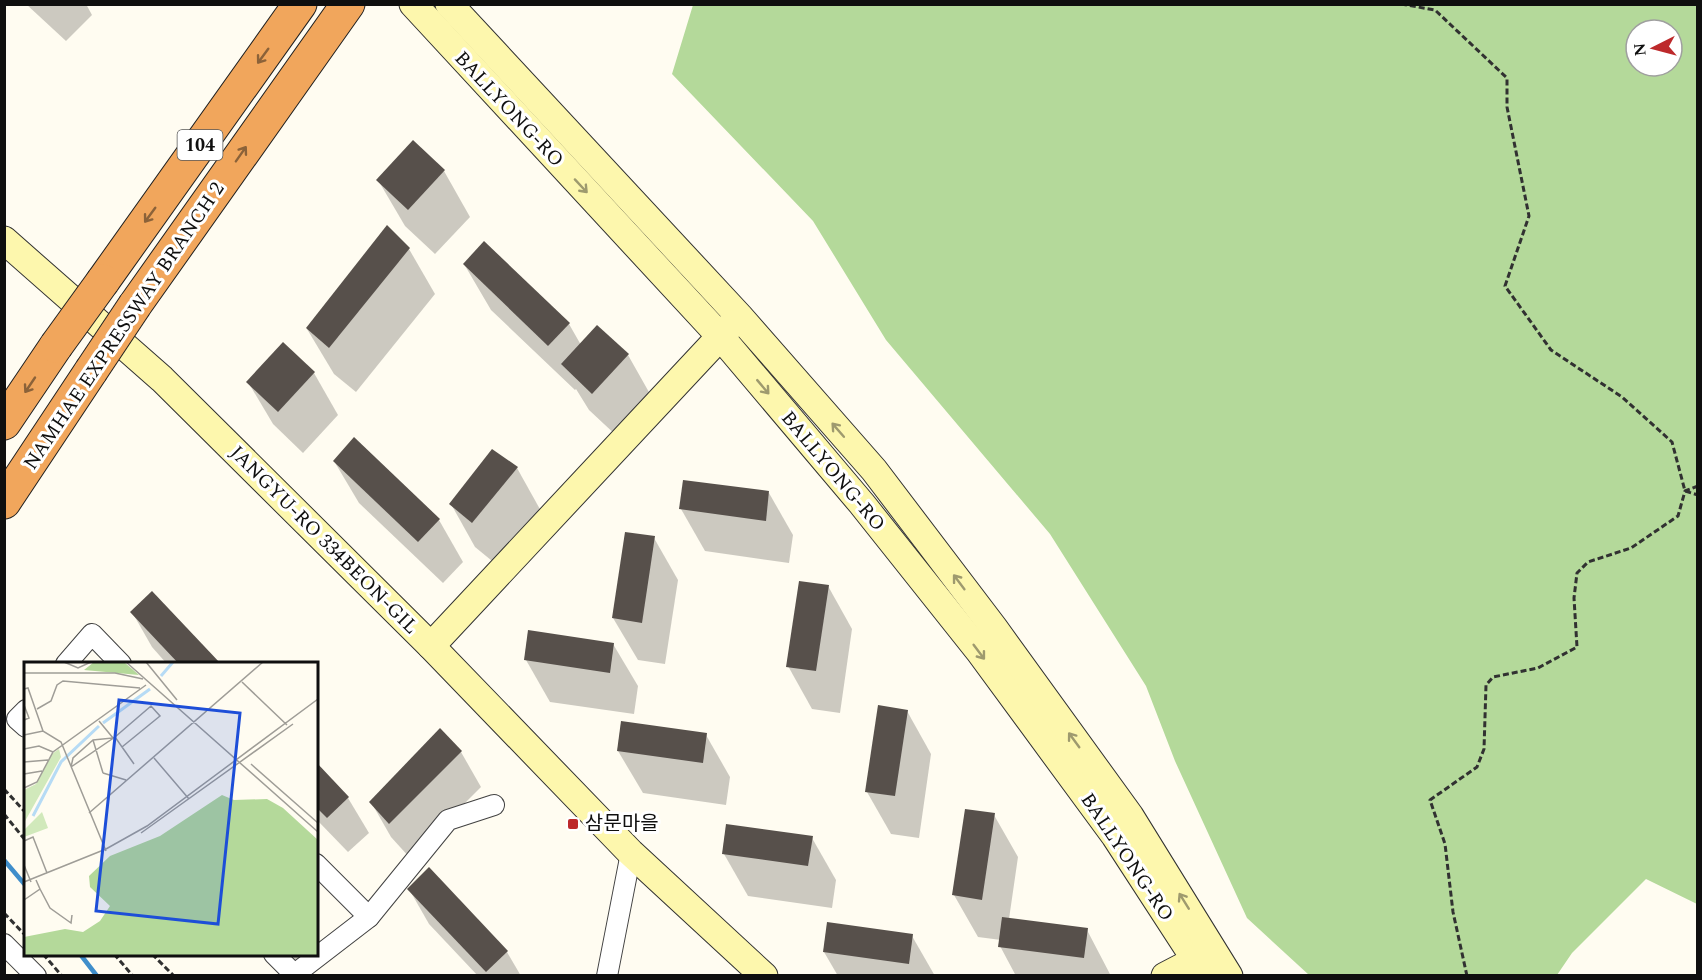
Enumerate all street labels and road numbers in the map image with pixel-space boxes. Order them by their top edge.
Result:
street label: BALLYONG-RO [447,44,571,174]
road number: 104 [178,130,222,160]
street label: NAMHAE EXPRESSWAY BRANCH 2 [16,176,232,476]
street label: BALLYONG-RO [774,404,892,538]
street label: JANGYU-RO 334BEON-GIL [223,439,425,641]
street label: BALLYONG-RO [1073,787,1181,927]

